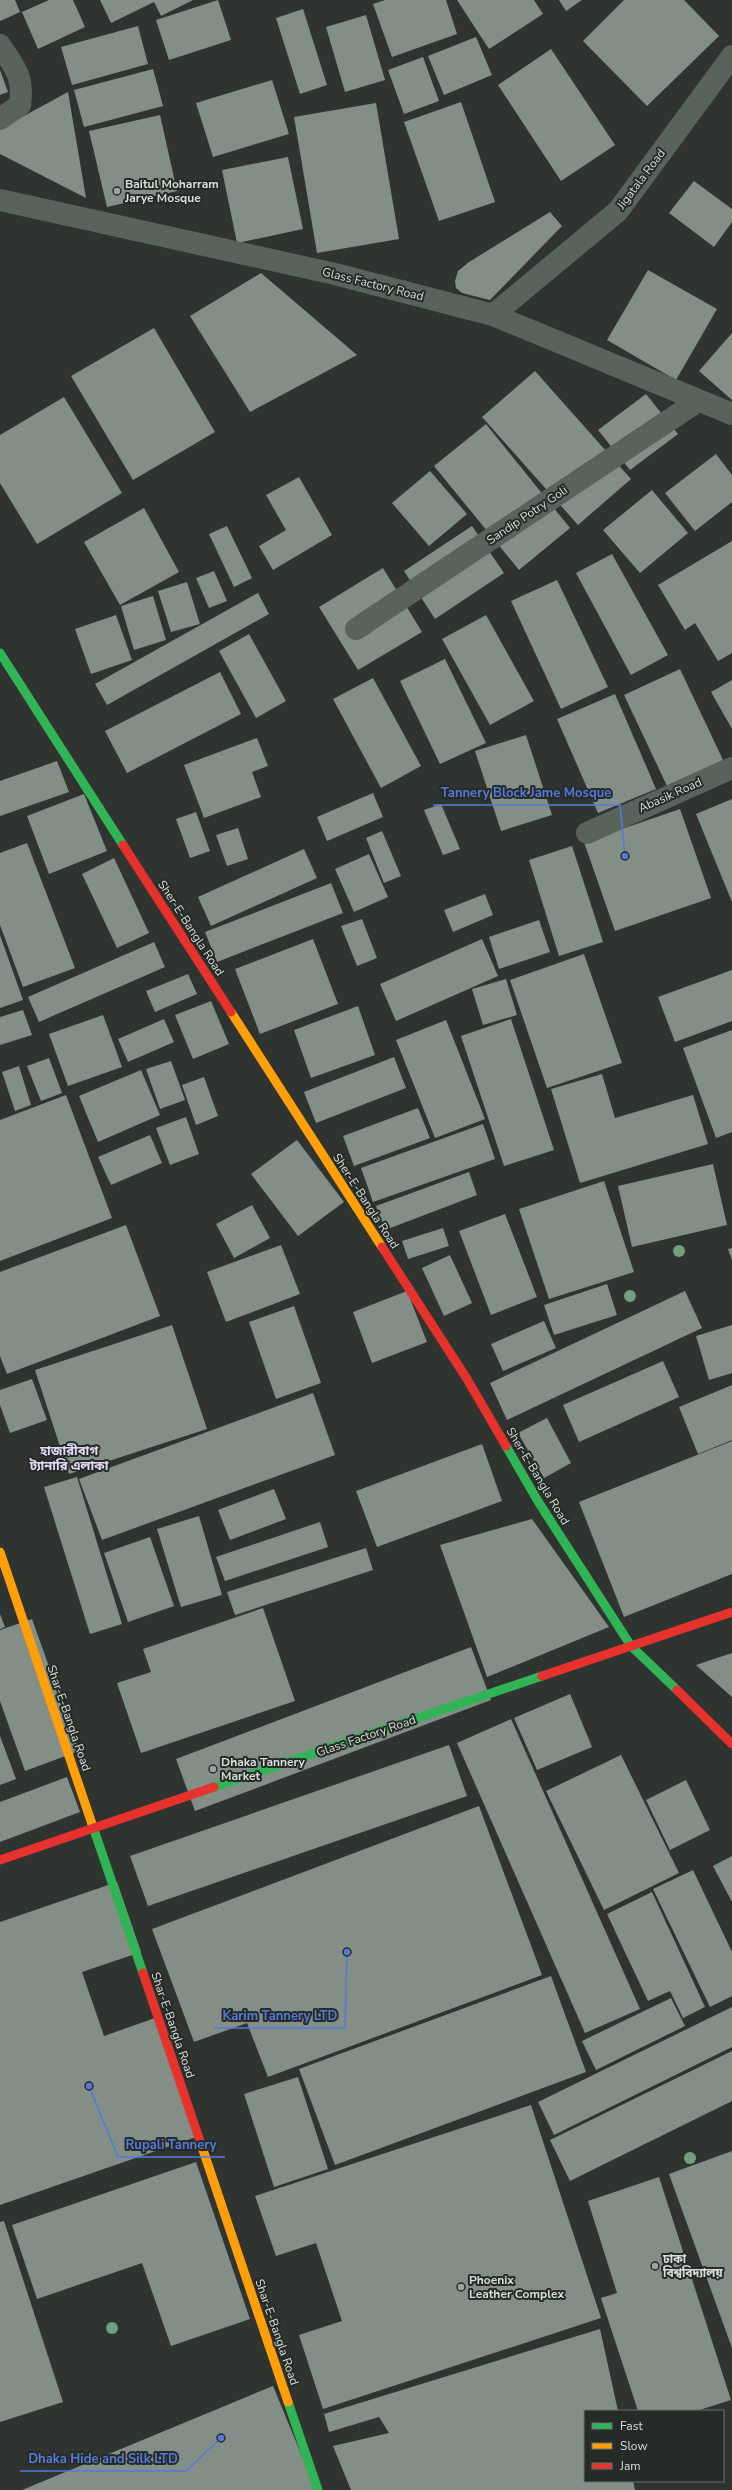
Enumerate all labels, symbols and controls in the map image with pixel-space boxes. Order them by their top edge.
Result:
street label: Jigatala Road [612,146,669,213]
place label: Baitul Moharram Jarye Mosque [124,176,219,206]
marker: Baitul Moharram Jarye Mosque [112,186,122,196]
street label: Glass Factory Road [321,264,425,304]
street label: Sandip Potry Goli [483,482,571,548]
street label: Abasik Road [636,774,704,816]
callout: Tannery Block Jame Mosque [433,780,620,805]
text: Tannery Block Jame Mosque [441,784,611,802]
street label: Sher-E-Bangla Road [154,877,228,979]
street label: Sher-E-Bangla Road [329,1150,403,1252]
street label: Sher-E-Bangla Road [503,1424,573,1528]
district label: হাজারীবাগ ট্যানারি এলাকা [29,1442,109,1475]
street label: Shar-E-Bangla Road [43,1663,95,1773]
street label: Glass Factory Road [314,1711,418,1761]
place label: Dhaka Tannery Market [221,1754,306,1784]
marker: Dhaka Tannery Market [208,1764,218,1774]
street label: Shar-E-Bangla Road [147,1970,199,2080]
callout: Karim Tannery LTD [214,2003,345,2028]
text: Karim Tannery LTD [223,2007,338,2025]
callout: Rupali Tannery [118,2132,225,2157]
text: Rupali Tannery [125,2136,217,2154]
place label: ঢাকা বিশ্ববিদ্যালয় [662,2251,723,2281]
marker: ঢাকা বিশ্ববিদ্যালয় [650,2261,660,2271]
place label: Phoenix Leather Complex [469,2272,564,2302]
street label: Shar-E-Bangla Road [251,2277,303,2387]
marker: Phoenix Leather Complex [456,2282,466,2292]
legend [584,2410,724,2482]
text: Fast [620,2418,643,2434]
text: Slow [620,2438,648,2454]
callout: Dhaka Hide and Silk LTD [20,2446,186,2471]
text: Dhaka Hide and Silk LTD [28,2450,178,2468]
text: Jam [619,2458,641,2474]

